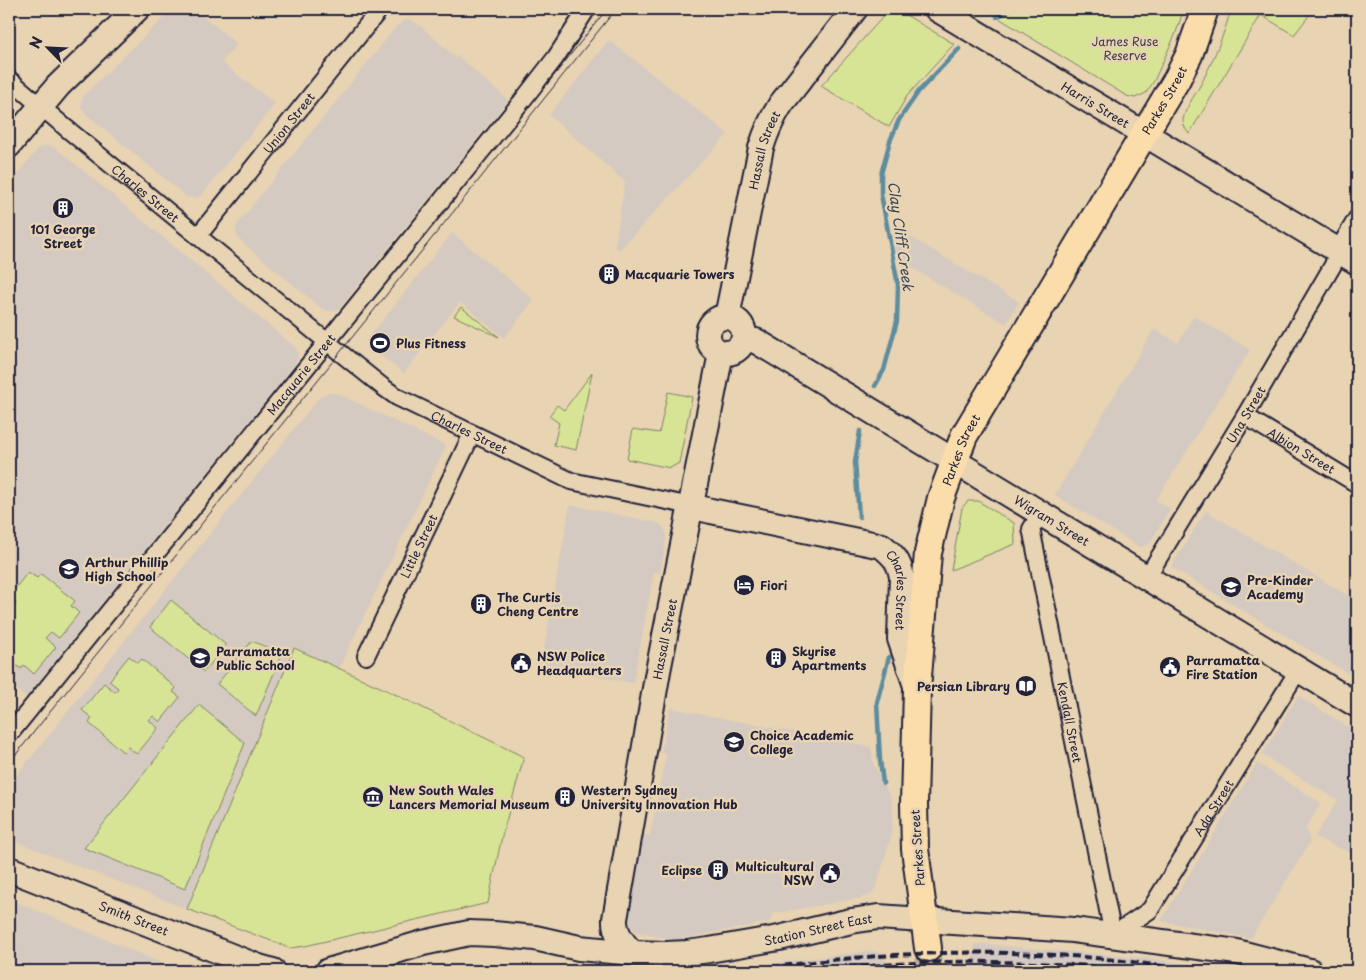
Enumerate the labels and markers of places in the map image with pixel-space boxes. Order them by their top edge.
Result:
building icon: 101 George Street [51,196,75,220]
place label: 101 George Street [30,220,96,252]
building icon: Macquarie Towers [597,262,621,286]
place label: Macquarie Towers [625,265,735,283]
sports icon: Plus Fitness [368,331,392,355]
place label: Plus Fitness [396,334,466,352]
place label: Arthur Phillip High School [85,553,168,585]
school or university icon: Arthur Phillip High School [57,557,81,581]
place label: Pre-Kinder Academy [1246,571,1314,603]
hotel icon: Fiori [732,573,756,597]
school or university icon: Pre-Kinder Academy [1219,575,1243,599]
place label: Fiori [760,576,788,594]
place label: The Curtis Cheng Centre [497,588,579,620]
building icon: The Curtis Cheng Centre [469,592,493,616]
place label: Parramatta Public School [216,642,295,674]
place label: Skyrise Apartments [792,642,867,674]
school or university icon: Parramatta Public School [188,646,212,670]
building icon: Skyrise Apartments [764,646,788,670]
place label: NSW Police Headquarters [537,647,622,679]
public building icon: NSW Police Headquarters [509,651,533,675]
place label: Parramatta Fire Station [1186,651,1260,683]
public building icon: Parramatta Fire Station [1158,655,1182,679]
library icon: Persian Library [1014,674,1038,698]
place label: Persian Library [917,677,1010,695]
place label: Choice Academic College [750,726,854,758]
school or university icon: Choice Academic College [722,730,746,754]
place label: New South Wales Lancers Memorial Museum [389,781,549,813]
place label: Western Sydney University Innovation Hub [581,781,737,813]
museum icon: New South Wales Lancers Memorial Museum [361,785,385,809]
building icon: Western Sydney University Innovation Hub [553,785,577,809]
place label: Multicultural NSW [735,857,815,889]
building icon: Eclipse [706,858,730,882]
place label: Eclipse [661,861,702,879]
public building icon: Multicultural NSW [818,861,842,885]

